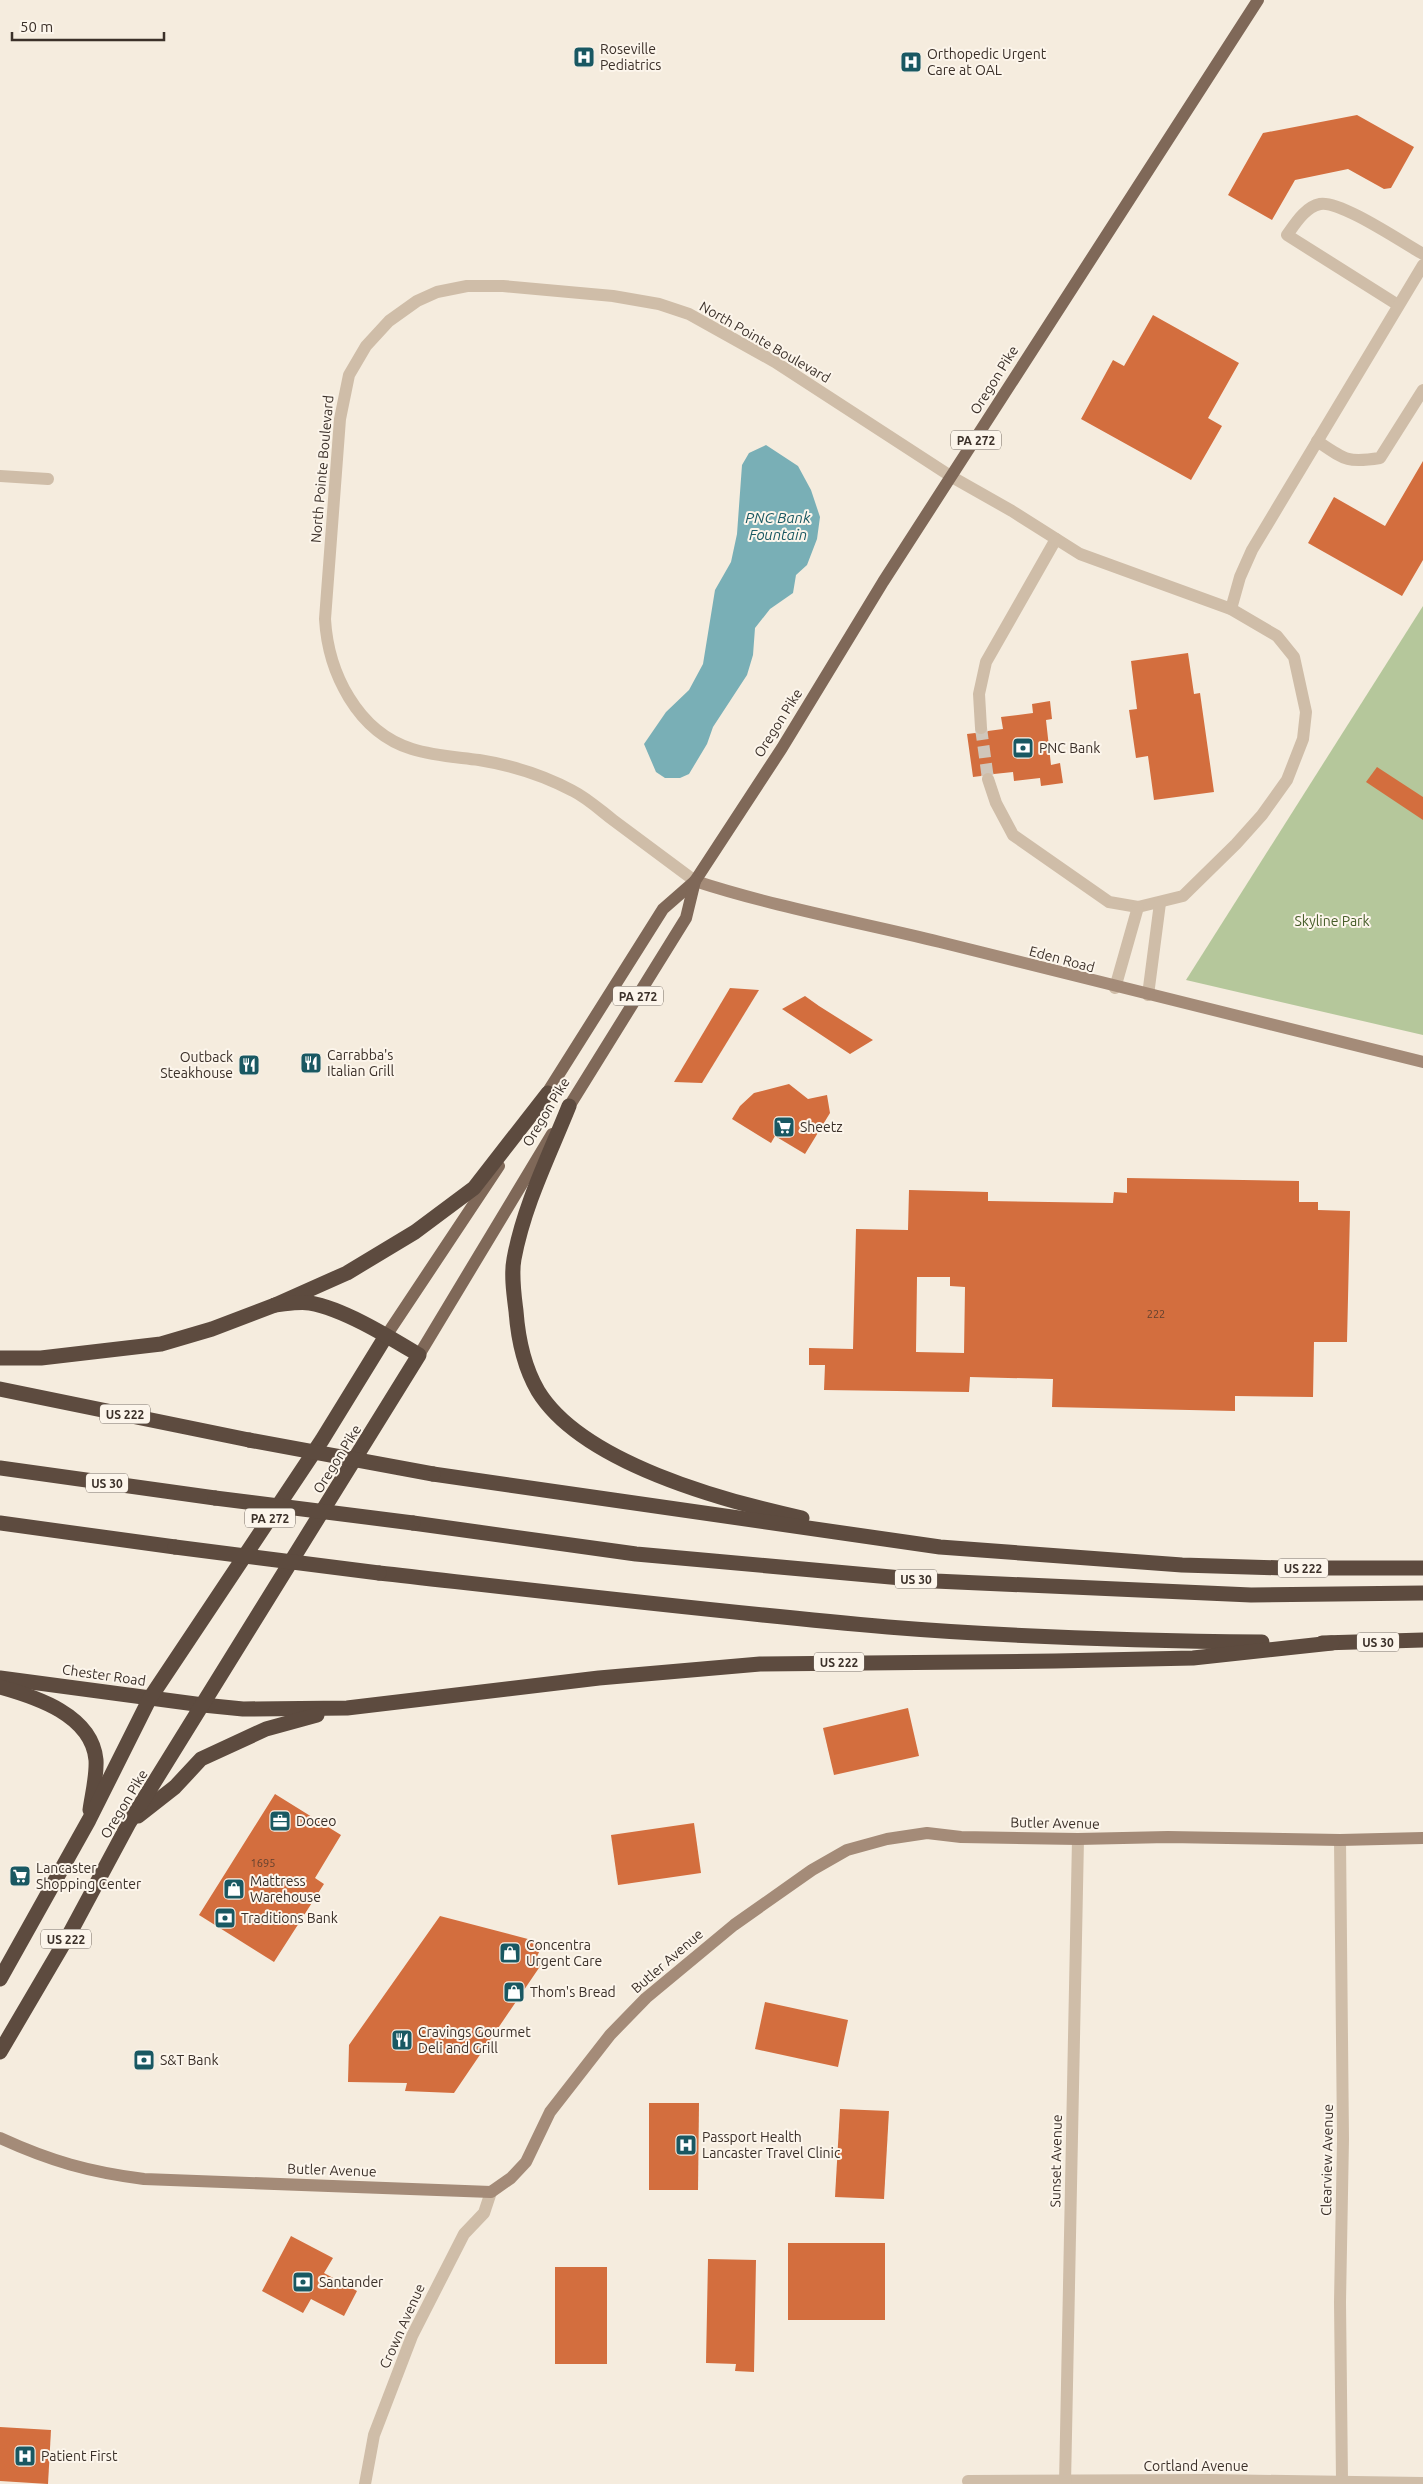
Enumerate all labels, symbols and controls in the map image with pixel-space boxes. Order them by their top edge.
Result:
scale bar [12,10,165,42]
text: 50 m [20,18,53,35]
place label: Roseville Pediatrics [600,41,661,73]
hospital icon: Roseville Pediatrics [572,45,596,69]
place label: Orthopedic Urgent Care at OAL [927,46,1047,78]
hospital icon: Orthopedic Urgent Care at OAL [899,50,923,74]
street label: North Pointe Boulevard [697,298,833,386]
street label: Oregon Pike [967,343,1021,417]
street label: North Pointe Boulevard [308,394,336,544]
road number: PA 272 [951,430,1001,450]
water label: PNC Bank Fountain [745,509,811,543]
street label: Oregon Pike [751,686,805,760]
bank icon: PNC Bank [1011,736,1035,760]
place label: PNC Bank [1039,740,1100,756]
park label: Skyline Park [1295,913,1370,929]
street label: Eden Road [1028,943,1096,975]
road number: PA 272 [613,986,663,1006]
place label: Carrabba's Italian Grill [327,1047,394,1079]
place label: Outback Steakhouse [160,1049,233,1081]
restaurant icon: Carrabba's Italian Grill [299,1051,323,1075]
restaurant icon: Outback Steakhouse [237,1053,261,1077]
street label: Oregon Pike [519,1075,573,1149]
supermarket icon: Sheetz [772,1115,796,1139]
place label: Sheetz [800,1119,843,1135]
house number: 222 [1147,1308,1165,1320]
road number: US 222 [100,1405,150,1424]
street label: Oregon Pike [310,1422,364,1496]
road number: US 30 [86,1474,128,1492]
road number: PA 272 [245,1509,295,1528]
road number: US 222 [1278,1559,1328,1578]
road number: US 30 [895,1570,937,1588]
road number: US 30 [1357,1632,1399,1651]
road number: US 222 [814,1652,864,1671]
street label: Chester Road [61,1661,147,1689]
street label: Oregon Pike [97,1767,151,1841]
office icon: Doceo [268,1809,292,1833]
place label: Doceo [296,1813,336,1829]
street label: Butler Avenue [1010,1814,1100,1832]
house number: 1695 [251,1857,275,1869]
place label: Lancaster Shopping Center [36,1860,142,1892]
supermarket icon: Lancaster Shopping Center [8,1864,32,1888]
place label: Mattress Warehouse [250,1873,321,1905]
shop icon: Mattress Warehouse [222,1877,246,1901]
bank icon: Traditions Bank [213,1906,237,1930]
place label: Traditions Bank [241,1910,338,1926]
street label: Butler Avenue [628,1926,706,1996]
road number: US 222 [41,1930,91,1948]
place label: Concentra Urgent Care [526,1937,602,1969]
shop icon: Concentra Urgent Care [498,1941,522,1965]
shop icon: Thom's Bread [502,1980,526,2004]
place label: Thom's Bread [530,1984,616,2000]
place label: Cravings Gourmet Deli and Grill [418,2024,531,2056]
restaurant icon: Cravings Gourmet Deli and Grill [390,2028,414,2052]
bank icon: S&T Bank [132,2048,156,2072]
place label: S&T Bank [160,2052,219,2068]
street label: Clearview Avenue [1318,2104,1336,2216]
street label: Sunset Avenue [1047,2114,1065,2208]
place label: Passport Health Lancaster Travel Clinic [702,2129,841,2161]
hospital icon: Passport Health Lancaster Travel Clinic [674,2133,698,2157]
street label: Butler Avenue [287,2160,377,2180]
bank icon: Santander [291,2270,315,2294]
place label: Santander [319,2274,384,2290]
street label: Crown Avenue [376,2281,428,2371]
hospital icon: Patient First [13,2444,37,2468]
place label: Patient First [41,2448,118,2464]
street label: Cortland Avenue [1143,2458,1249,2474]

